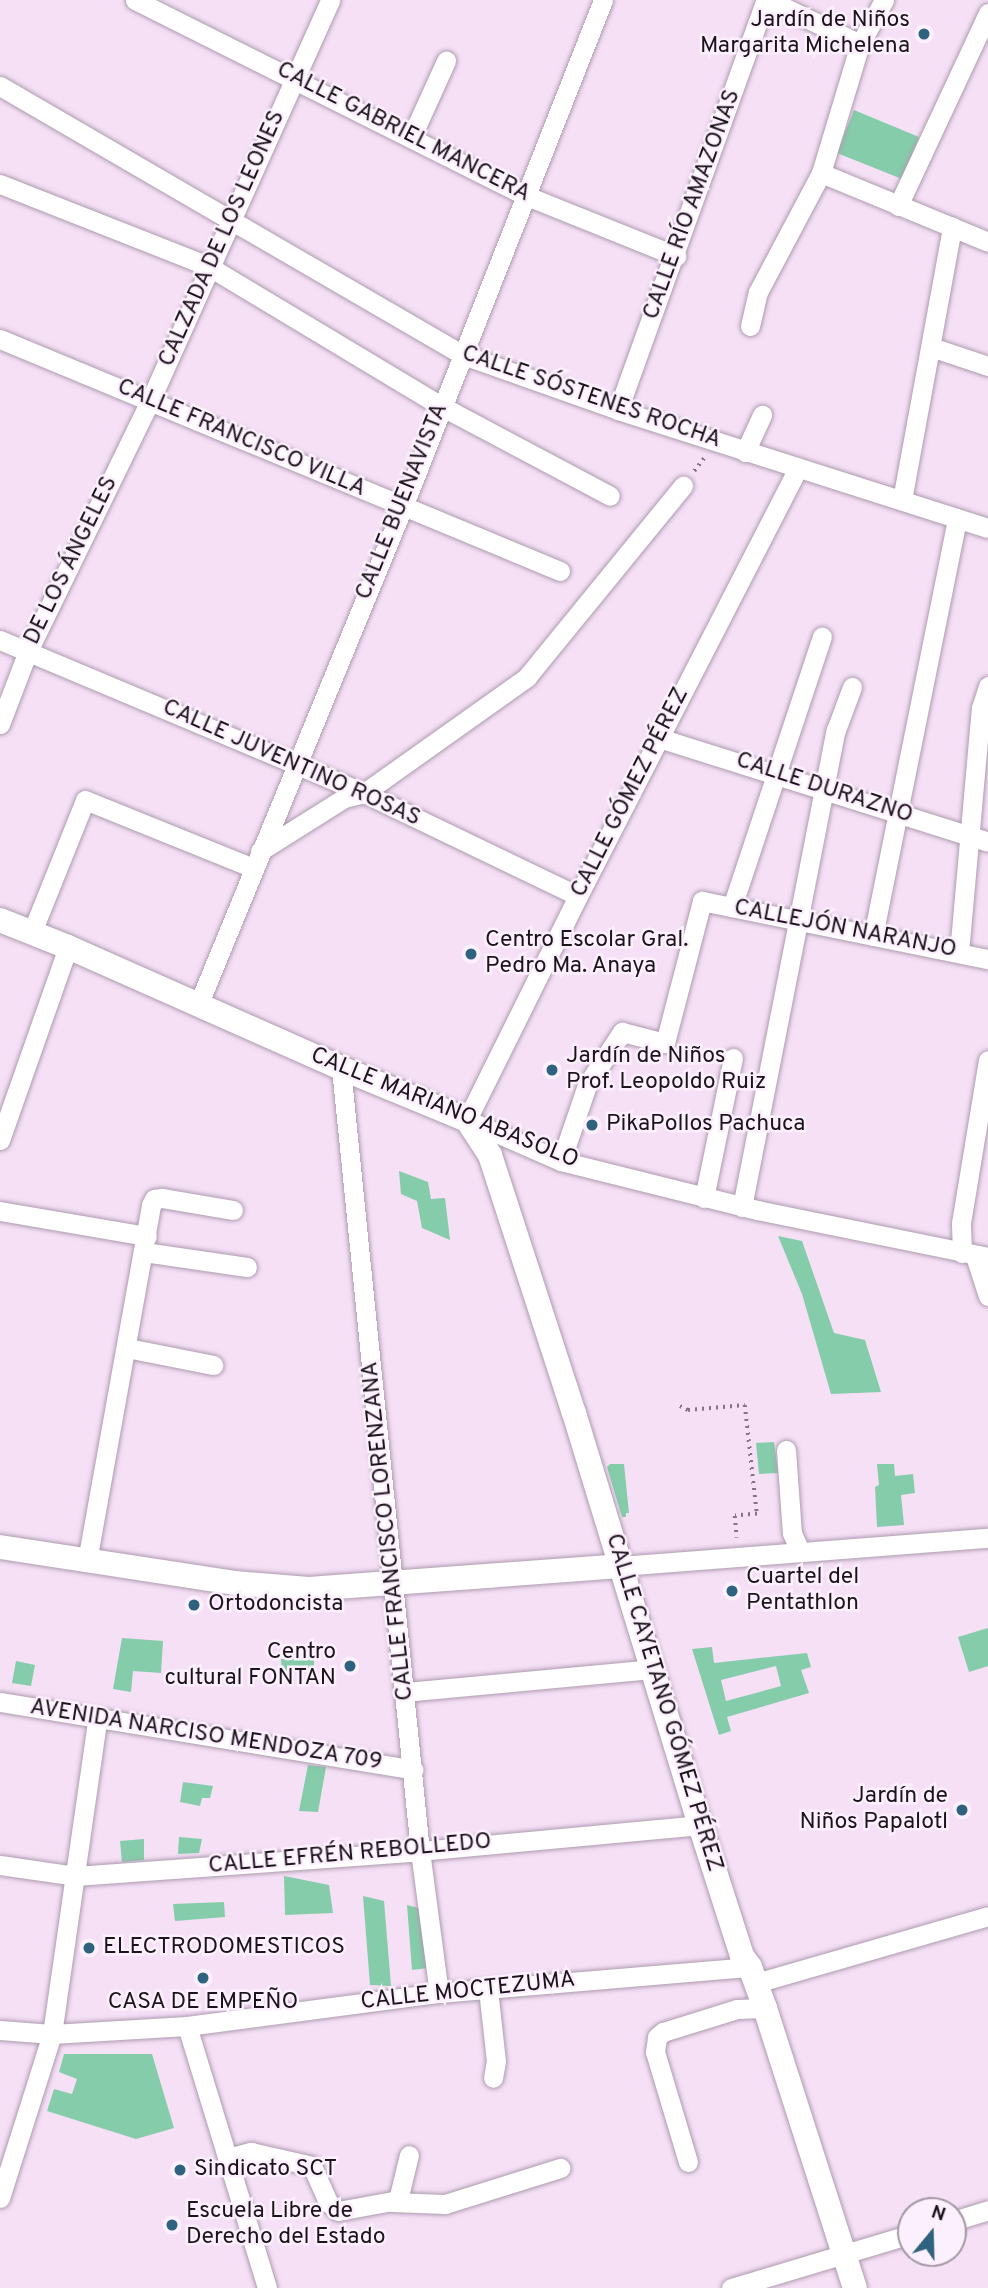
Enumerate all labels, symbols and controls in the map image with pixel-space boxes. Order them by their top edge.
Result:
place label: Jardín de Niños Margarita Michelena [700,7,910,61]
marker: Jardín de Niños Margarita Michelena [916,26,932,42]
street label: CALLE GABRIEL MANCERA [271,57,535,209]
street label: CALLE RÍO AMAZONAS [638,86,748,324]
street label: CALZADA DE LOS LEONES [154,106,292,372]
street label: CALLE SÓSTENES ROCHA [458,341,724,455]
street label: CALLE FRANCISCO VILLA [112,374,370,504]
street label: CALLE BUENAVISTA [351,400,455,604]
street label: DE LOS ÁNGELES [19,472,125,650]
street label: CALLE GÓMEZ PÉREZ [566,684,696,902]
street label: CALLE JUVENTINO ROSAS [158,695,424,833]
street label: CALLE DURAZNO [732,747,916,831]
street label: CALLEJÓN NARANJO [731,895,959,965]
place label: Centro Escolar Gral. Pedro Ma. Anaya [485,927,688,981]
marker: Centro Escolar Gral. Pedro Ma. Anaya [463,946,479,962]
street label: CALLE MARIANO ABASOLO [306,1042,582,1176]
place label: Jardín de Niños Prof. Leopoldo Ruiz [566,1043,766,1097]
marker: Jardín de Niños Prof. Leopoldo Ruiz [544,1062,560,1078]
place label: PikaPollos Pachuca [606,1111,805,1139]
marker: PikaPollos Pachuca [584,1117,600,1133]
street label: CALLE FRANCISCO LORENZANA [357,1360,421,1702]
street label: CALLE CAYETANO GÓMEZ PÉREZ [598,1531,728,1875]
place label: Cuartel del Pentathlon [746,1564,859,1618]
marker: Cuartel del Pentathlon [724,1583,740,1599]
place label: Ortodoncista [208,1591,343,1619]
marker: Ortodoncista [186,1597,202,1613]
place label: Centro cultural FONTAN [165,1639,336,1693]
marker: Centro cultural FONTAN [342,1658,358,1674]
street label: AVENIDA NARCISO MENDOZA 709 [27,1694,385,1778]
place label: Jardín de Niños Papalotl [799,1783,948,1837]
marker: Jardín de Niños Papalotl [954,1802,970,1818]
street label: CALLE EFRÉN REBOLLEDO [207,1829,493,1881]
place label: ELECTRODOMESTICOS [103,1934,345,1962]
marker: ELECTRODOMESTICOS [81,1940,97,1956]
street label: CALLE MOCTEZUMA [359,1967,577,2017]
marker: CASA DE EMPEÑO [195,1970,211,1986]
place label: CASA DE EMPEÑO [107,1989,299,2017]
place label: Sindicato SCT [194,2156,337,2184]
marker: Sindicato SCT [172,2162,188,2178]
north arrow [897,2197,967,2267]
place label: Escuela Libre de Derecho del Estado [186,2198,386,2252]
text: N [928,2200,949,2228]
marker: Escuela Libre de Derecho del Estado [164,2217,180,2233]

